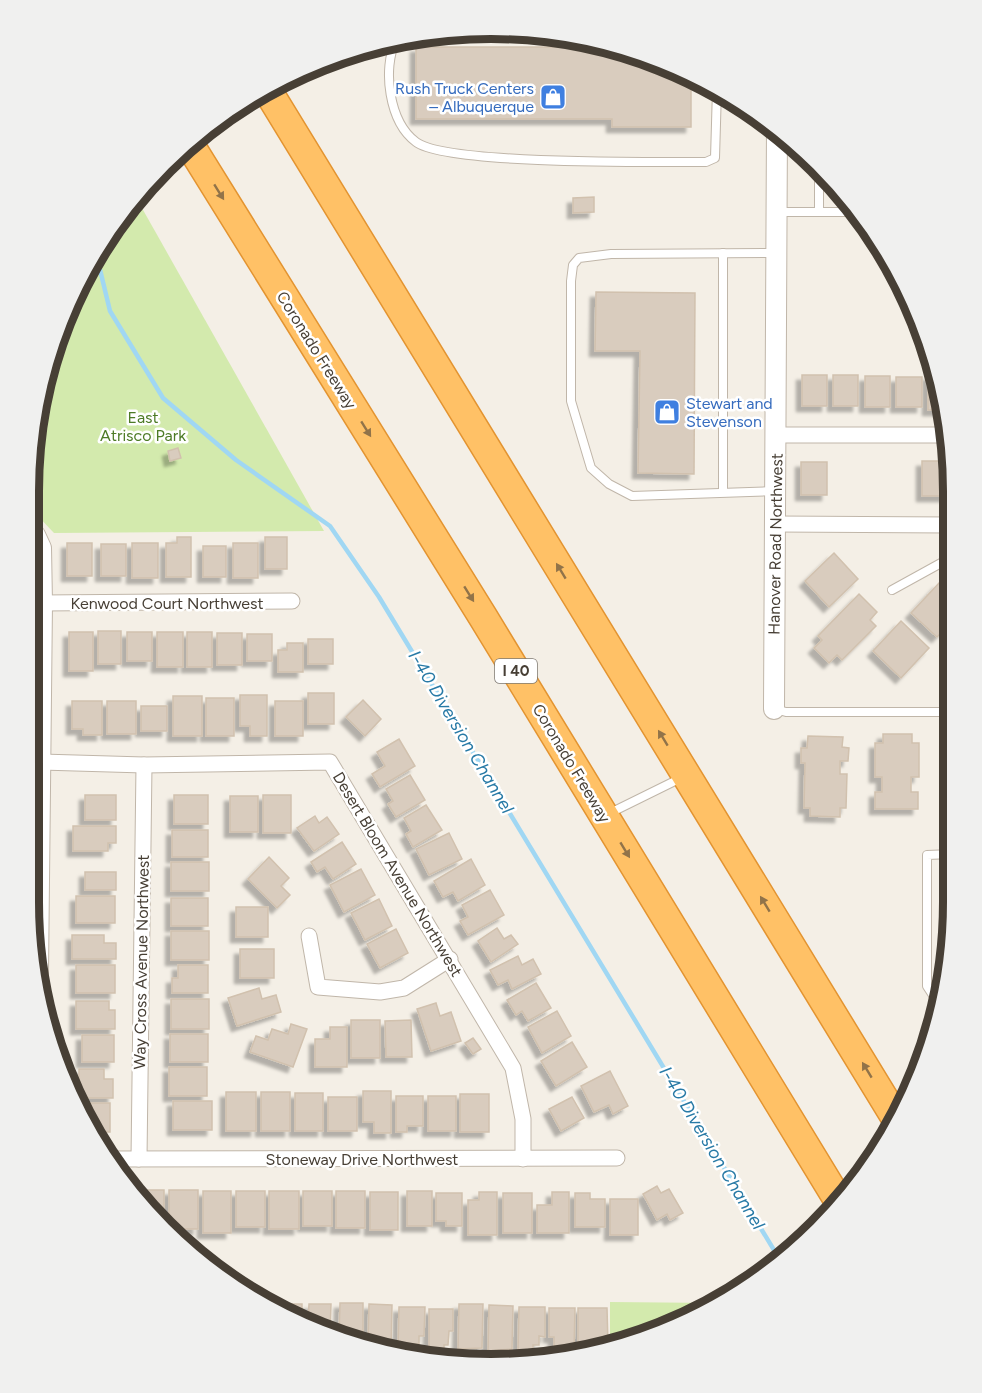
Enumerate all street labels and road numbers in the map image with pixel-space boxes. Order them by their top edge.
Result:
street label: Coronado Freeway [273,288,361,413]
street label: Hanover Road Northwest [764,453,787,635]
street label: Kenwood Court Northwest [70,594,264,613]
road number: I 40 [495,659,537,683]
street label: Coronado Freeway [529,700,615,827]
street label: Desert Bloom Avenue Northwest [329,768,466,980]
street label: Way Cross Avenue Northwest [130,854,153,1070]
street label: Stoneway Drive Northwest [266,1150,458,1169]

